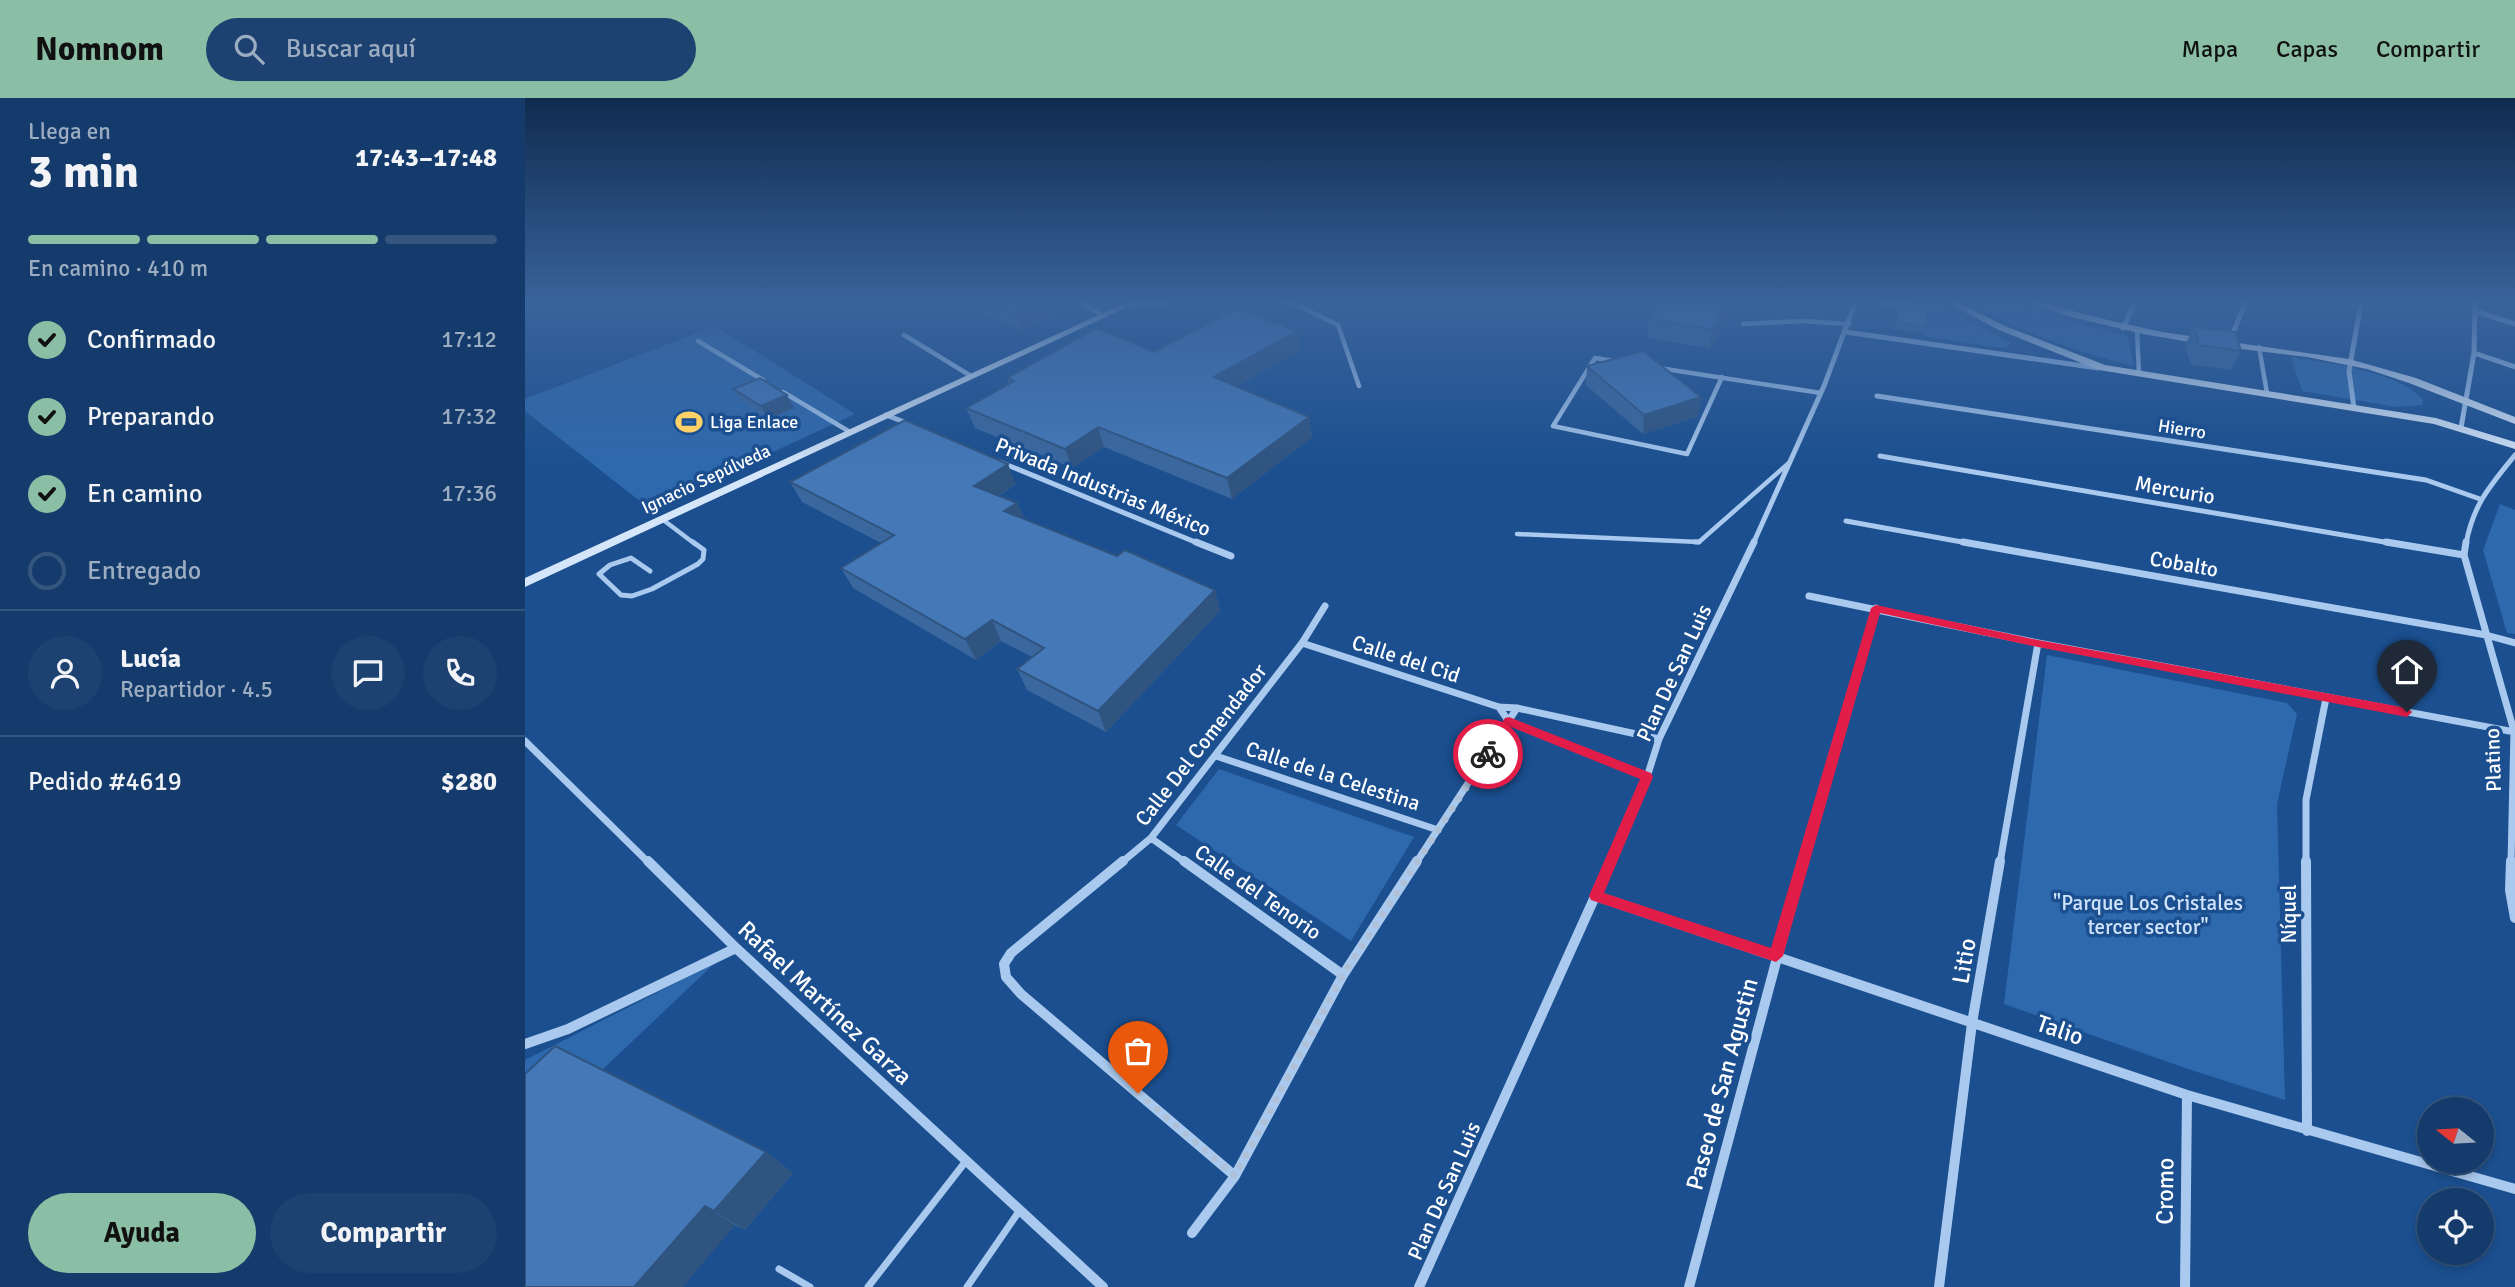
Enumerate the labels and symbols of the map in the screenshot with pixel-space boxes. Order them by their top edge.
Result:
sports icon: Liga Enlace [674,407,704,437]
place label: Liga Enlace [710,411,798,433]
street label: Hierro [2156,414,2208,444]
street label: Privada Industrias México [991,432,1215,542]
street label: Ignacio Sepúlveda [638,440,774,518]
street label: Mercurio [2133,470,2217,510]
street label: Cobalto [2148,545,2220,583]
street label: Plan De San Luis [1631,600,1717,746]
street label: Calle del Cid [1349,629,1463,689]
pin [2377,640,2437,712]
street label: Calle Del Comendador [1130,658,1273,831]
courier [1453,719,1523,789]
street label: Platino [2479,728,2507,792]
street label: Calle de la Celestina [1242,736,1424,816]
street label: Calle del Tenorio [1190,839,1326,945]
street label: Níquel [2276,884,2302,944]
park label: "Parque Los Cristales tercer sector" [2053,890,2243,940]
street label: Rafael Martínez Garza [732,914,918,1092]
street label: Litio [1945,936,1983,986]
street label: Paseo de San Agustin [1679,975,1765,1193]
street label: Talio [2032,1008,2088,1052]
pin [1108,1021,1168,1093]
north arrow [2417,1097,2494,1174]
street label: Plan De San Luis [1402,1118,1486,1264]
street label: Cromo [2149,1157,2181,1225]

